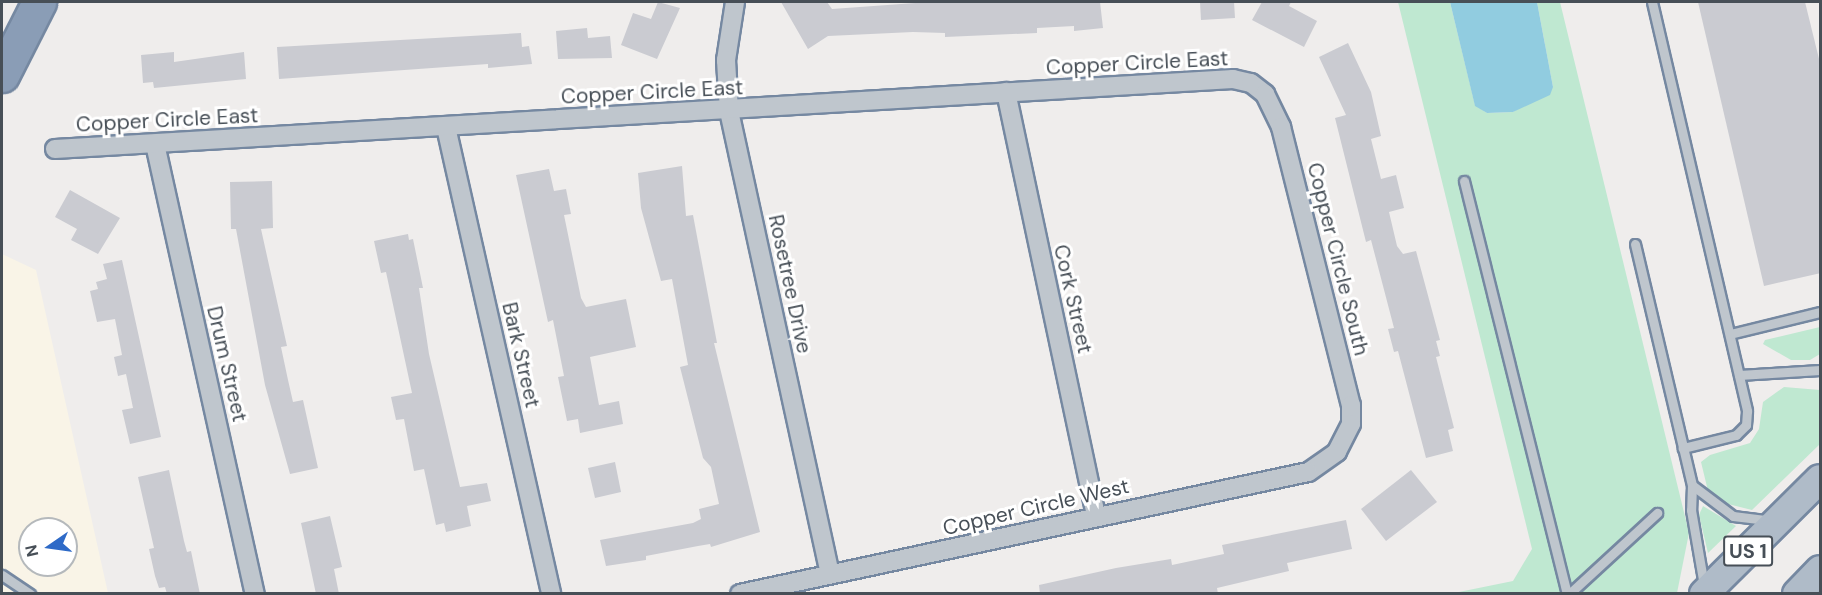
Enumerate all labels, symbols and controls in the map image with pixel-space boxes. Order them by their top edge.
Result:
street label: Copper Circle East [1045,46,1229,80]
street label: Copper Circle East [560,75,744,109]
street label: Copper Circle East [75,103,259,137]
street label: Copper Circle South [1302,160,1374,358]
street label: Rosetree Drive [763,212,817,356]
street label: Cork Street [1048,242,1098,356]
street label: Bark Street [497,300,545,410]
street label: Drum Street [201,304,253,424]
street label: Copper Circle West [940,473,1132,541]
north arrow [18,517,78,577]
road number: US 1 [1722,534,1774,568]
text: N [20,543,43,559]

